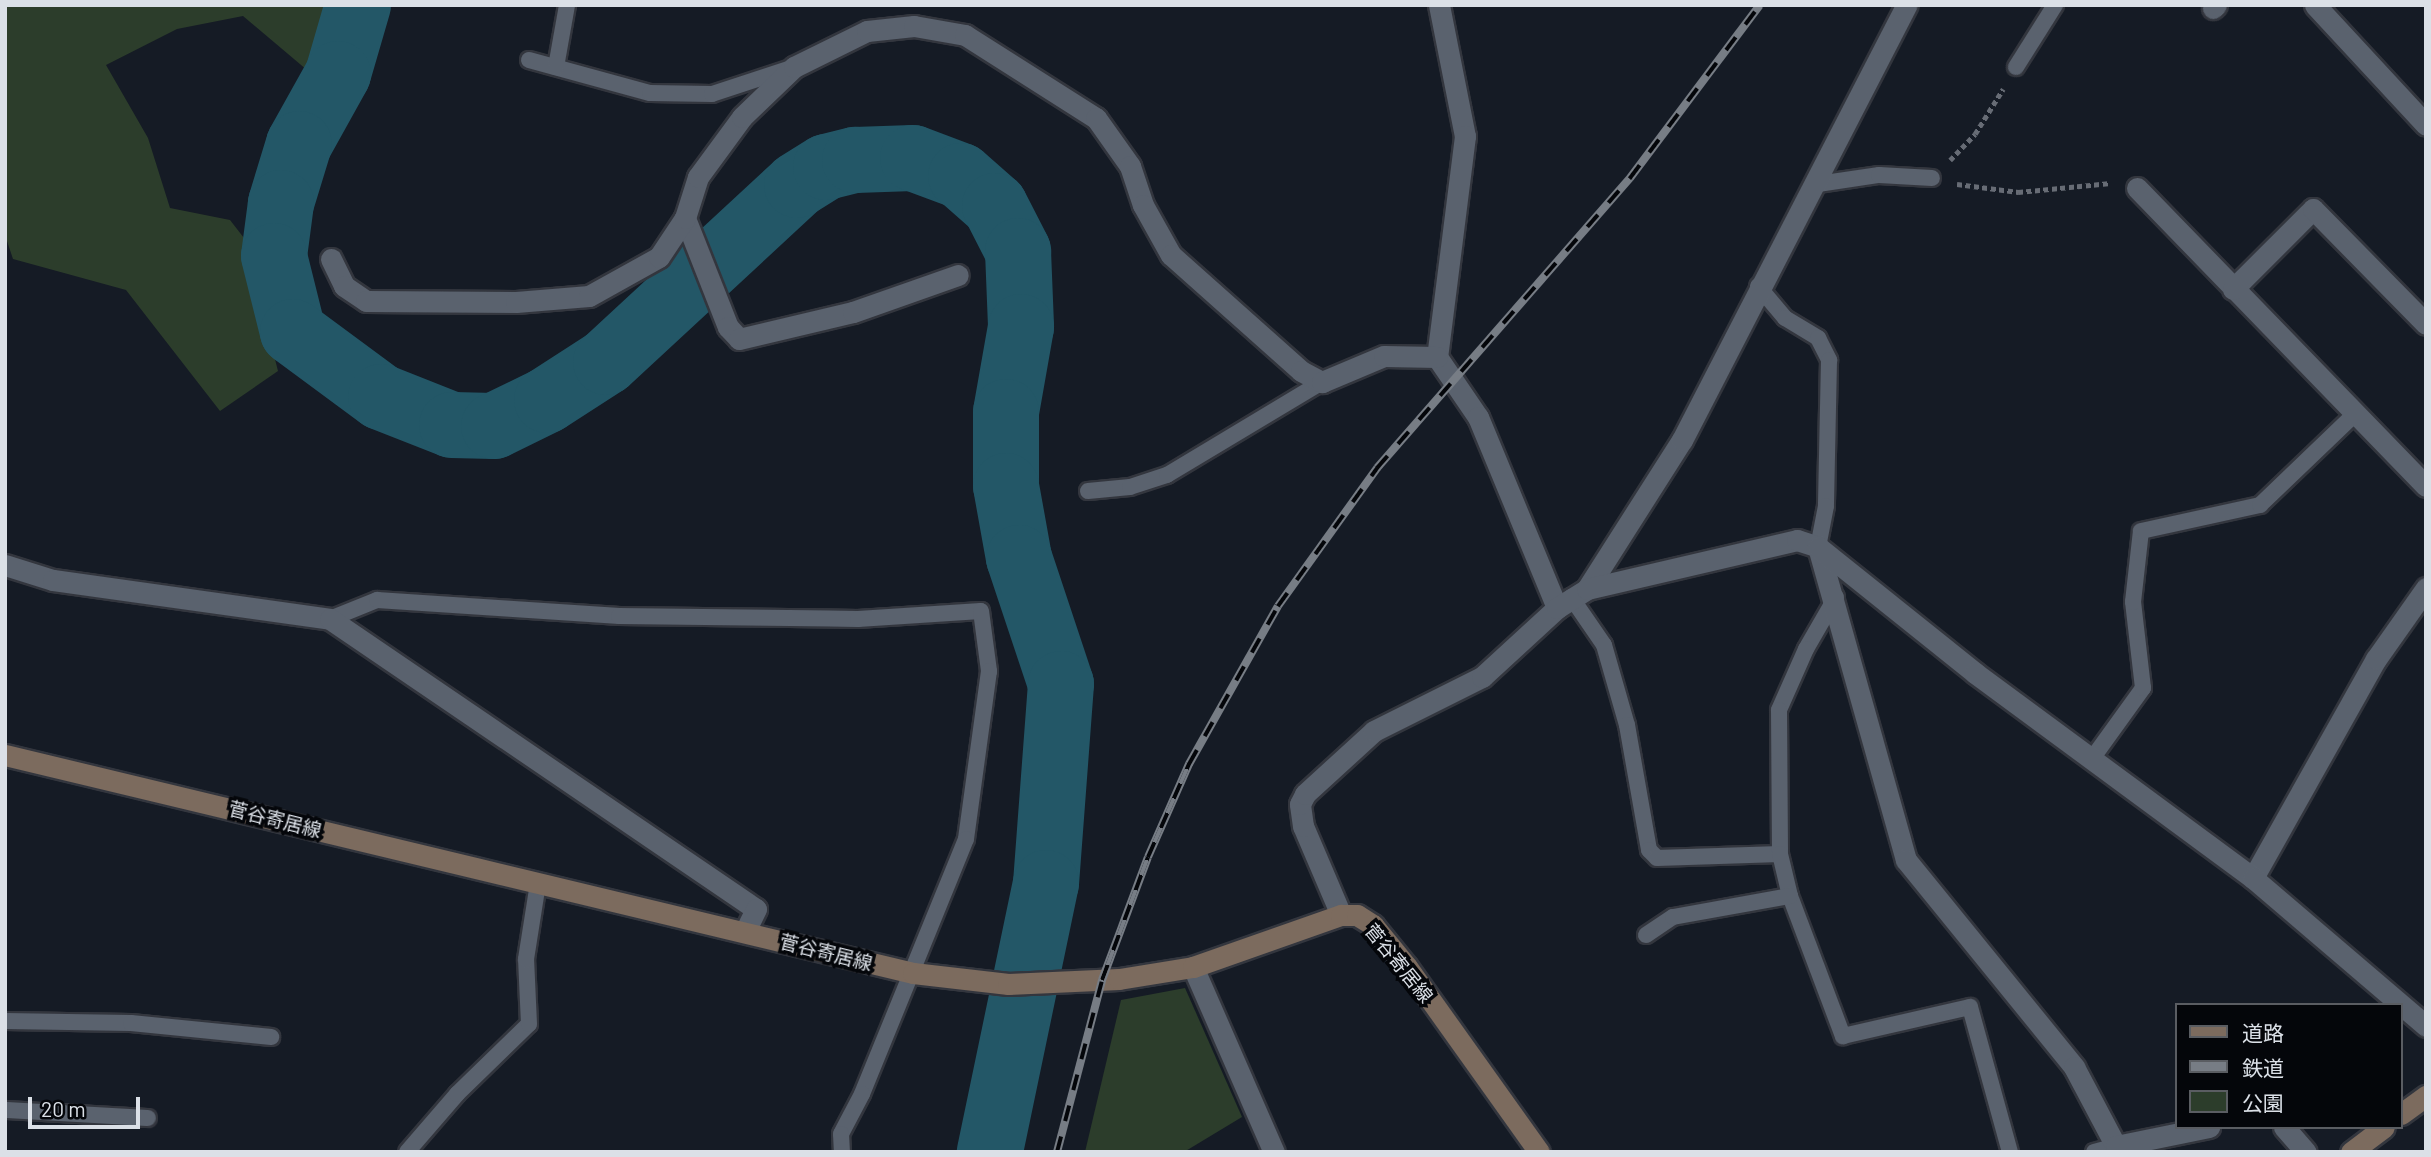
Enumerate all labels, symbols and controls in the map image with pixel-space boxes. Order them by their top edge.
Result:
street label: 菅谷寄居線 [226,796,324,842]
street label: 菅谷寄居線 [1360,919,1438,1007]
street label: 菅谷寄居線 [777,929,875,975]
legend [2176,1003,2403,1129]
text: 道路 [2242,1020,2284,1045]
text: 鉄道 [2242,1055,2284,1080]
scale bar [32,1084,144,1128]
text: 公園 [2242,1090,2284,1115]
text: 20 m [41,1096,86,1121]

